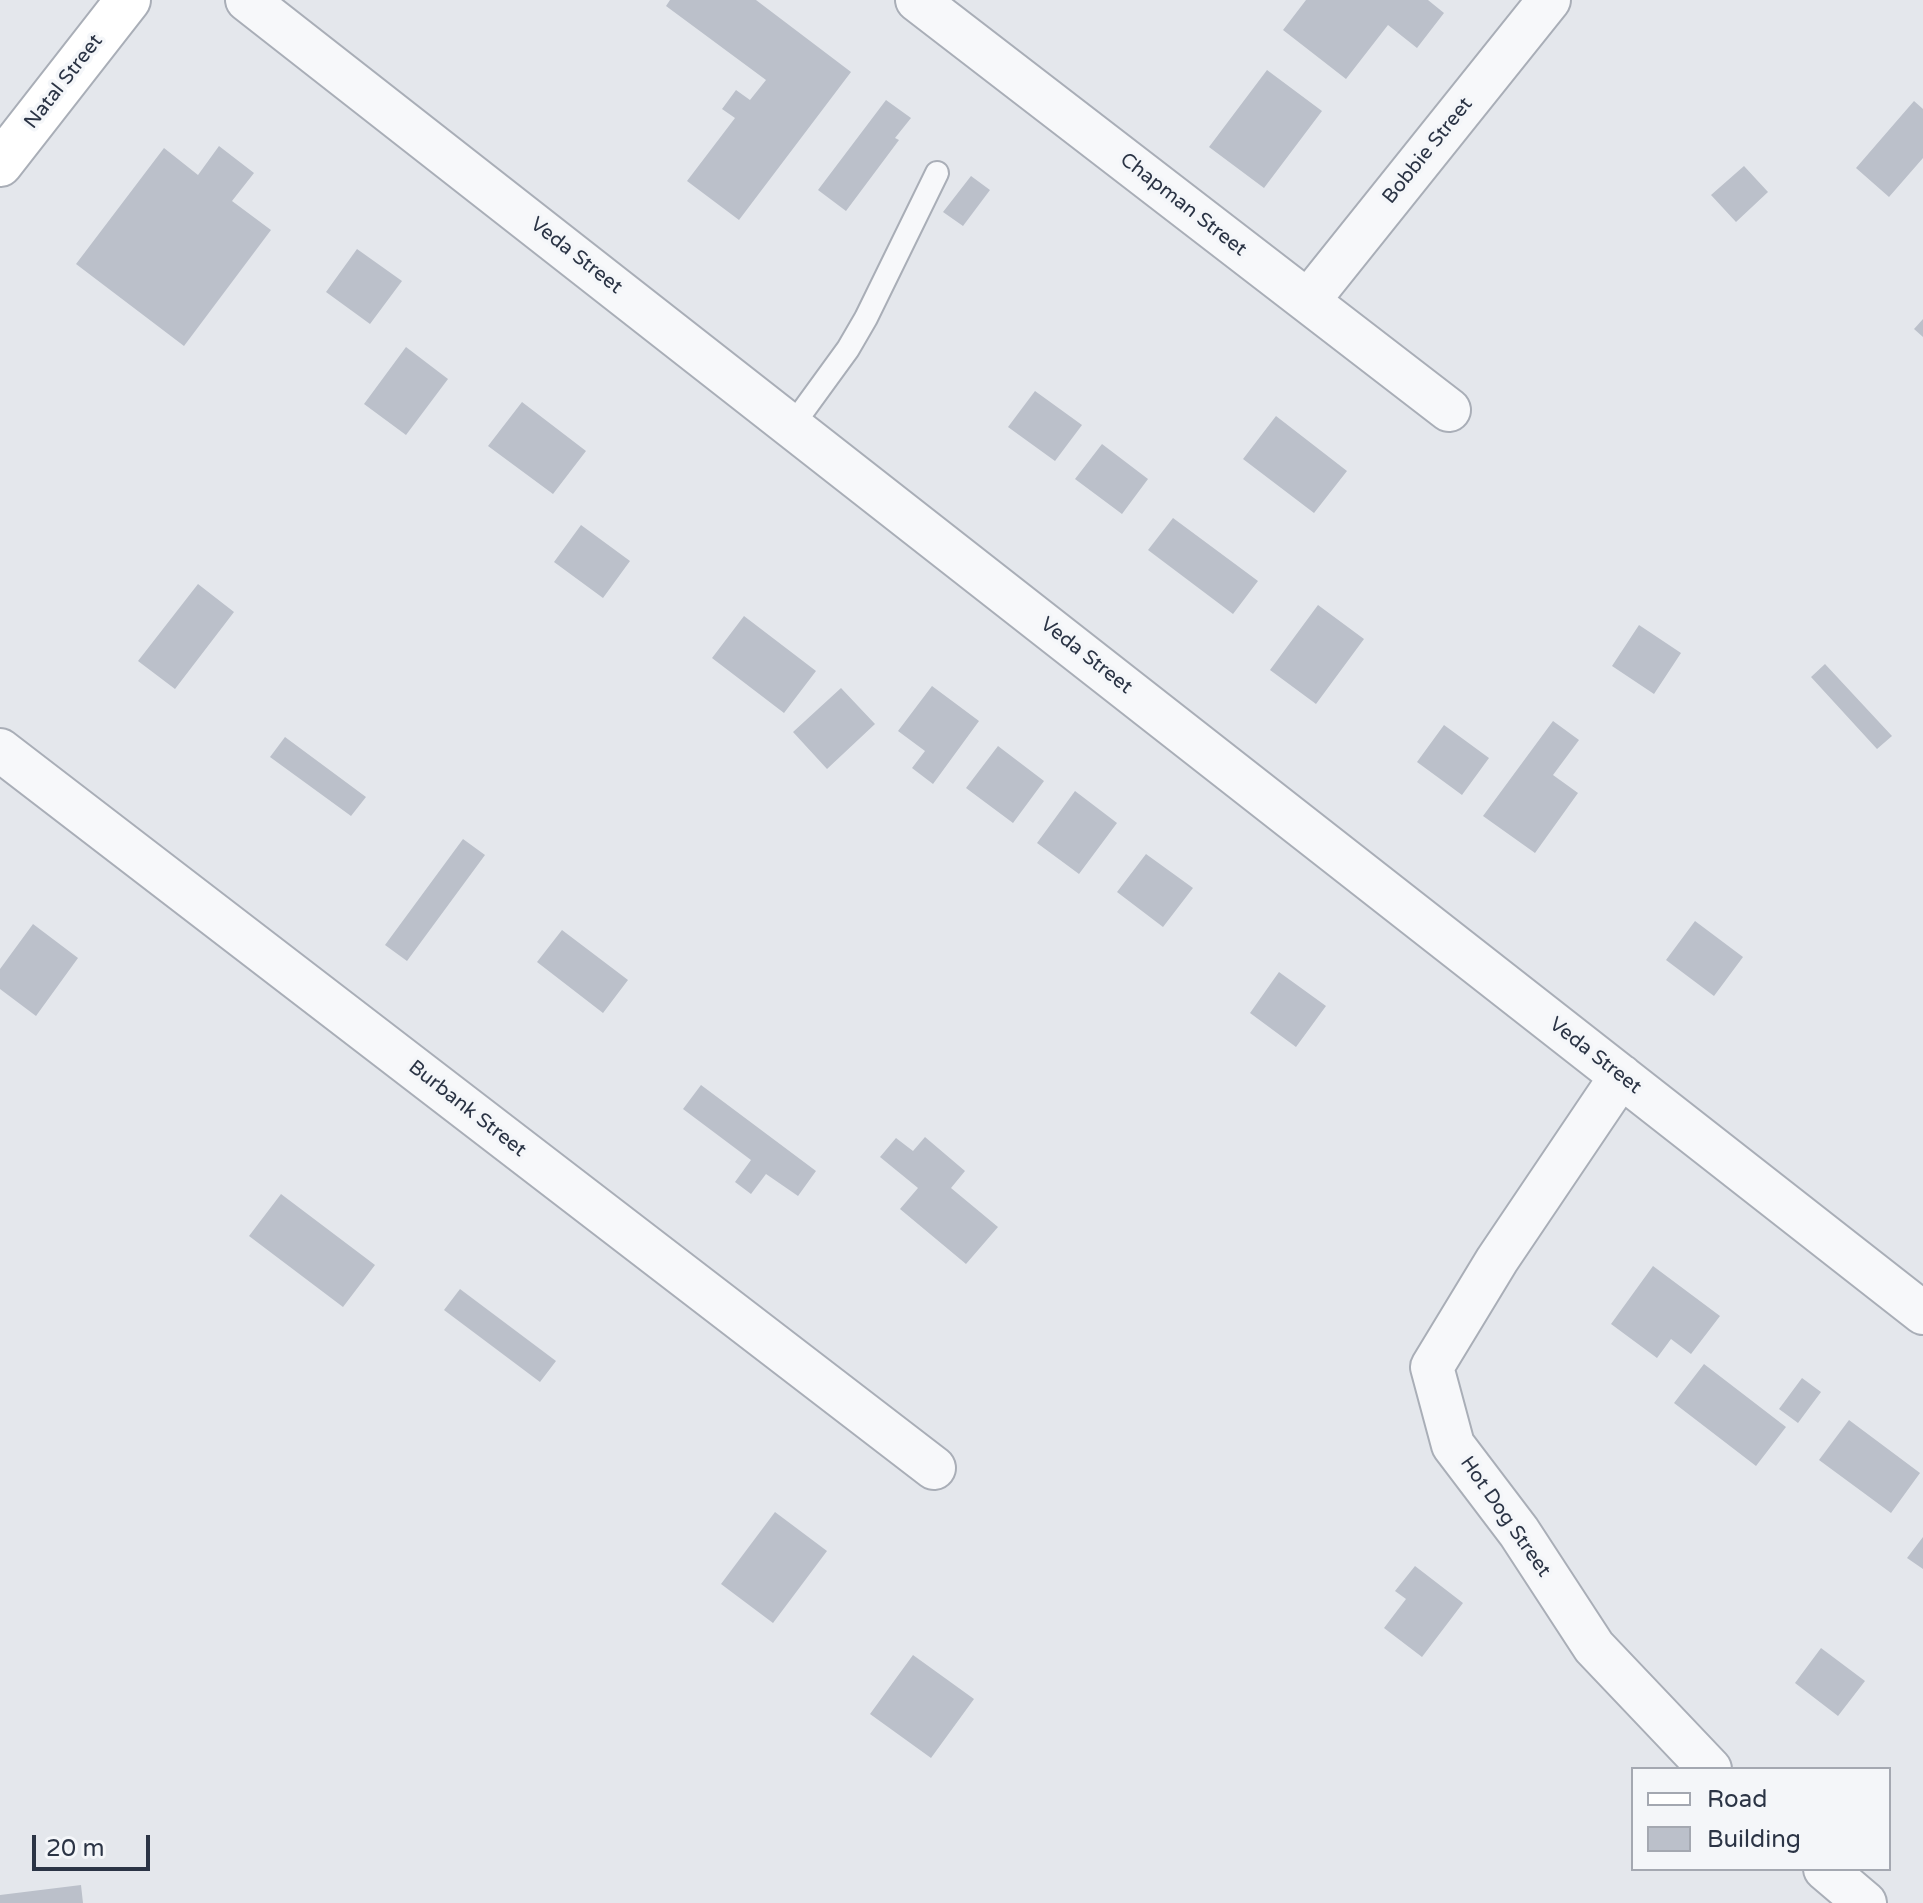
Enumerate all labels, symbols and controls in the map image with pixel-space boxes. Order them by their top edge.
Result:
street label: Natal Street [20,30,108,134]
street label: Bobbie Street [1378,93,1478,209]
street label: Chapman Street [1115,148,1251,262]
street label: Veda Street [525,213,627,299]
street label: Veda Street [1035,613,1137,699]
street label: Veda Street [1544,1013,1646,1099]
street label: Burbank Street [403,1056,531,1162]
street label: Hot Dog Street [1455,1452,1555,1582]
legend [1631,1767,1891,1871]
text: Road [1707,1785,1767,1814]
scale bar [36,1819,154,1869]
text: Building [1707,1825,1801,1854]
text: 20 m [46,1834,104,1863]

